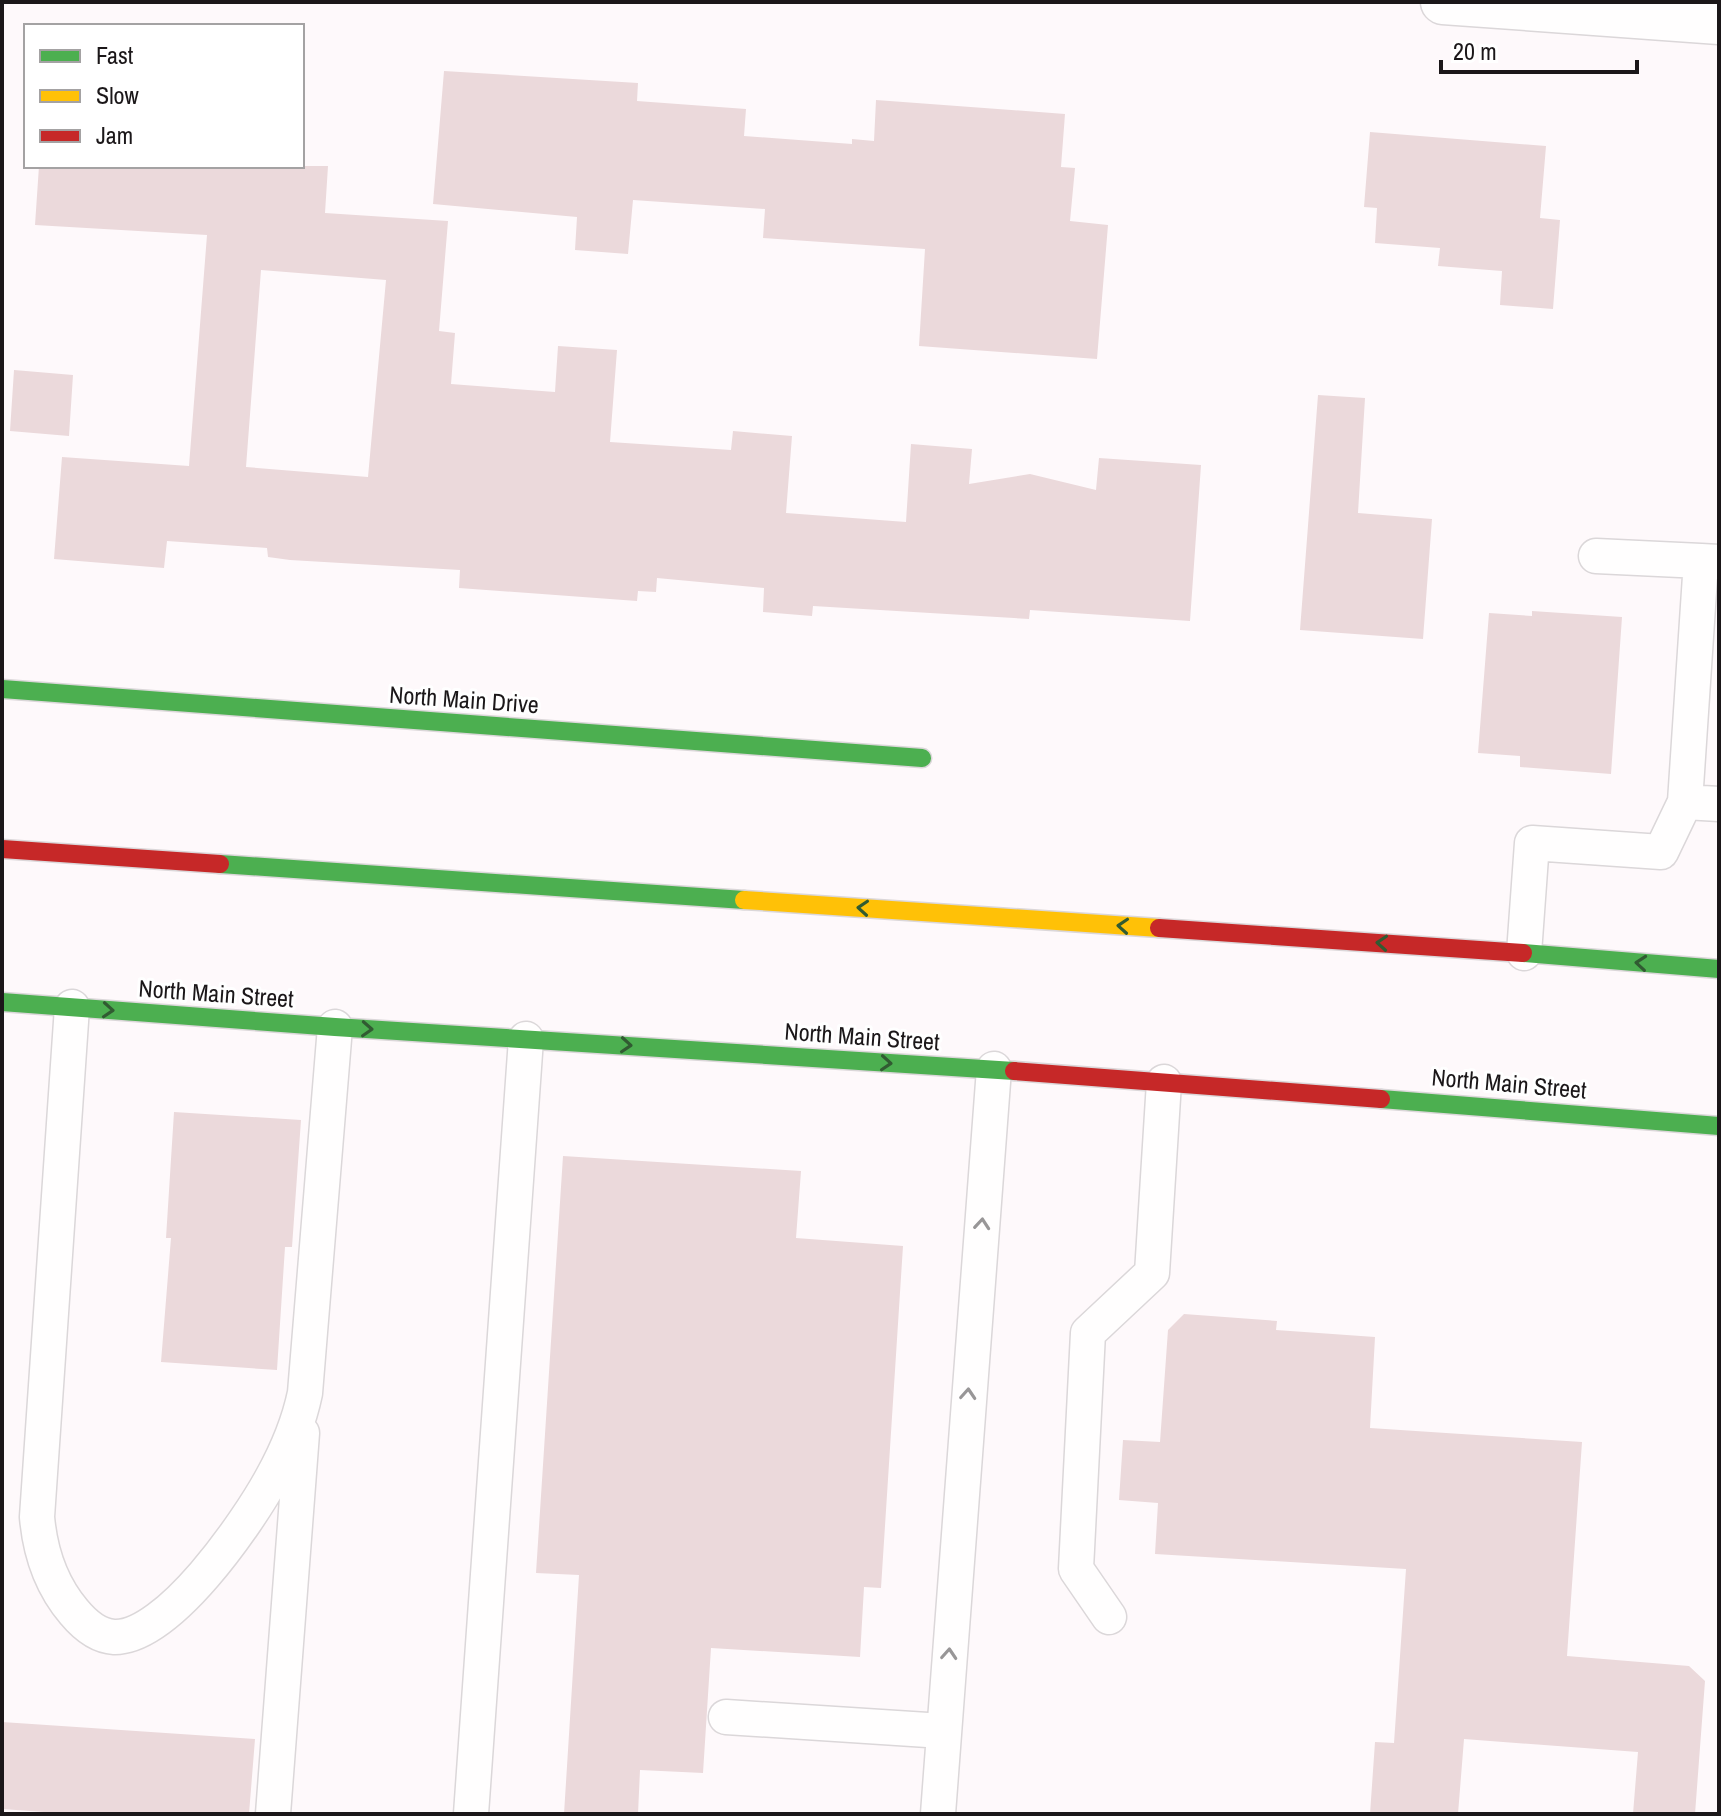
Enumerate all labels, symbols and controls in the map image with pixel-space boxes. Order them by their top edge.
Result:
legend [24,24,304,168]
scale bar [1441,24,1637,74]
text: 20 m [1453,35,1497,67]
text: Fast [96,39,134,71]
text: Slow [96,79,139,111]
text: Jam [96,119,133,151]
street label: North Main Drive [388,678,540,720]
one-way arrow [856,900,869,917]
one-way arrow [1116,918,1129,935]
one-way arrow [1375,935,1388,952]
one-way arrow [1634,955,1647,972]
street label: North Main Street [137,972,295,1014]
one-way arrow [102,1001,115,1018]
street label: North Main Street [783,1015,941,1057]
one-way arrow [361,1020,374,1037]
one-way arrow [620,1036,633,1053]
one-way arrow [880,1054,893,1071]
street label: North Main Street [1430,1060,1588,1106]
one-way arrow [973,1217,990,1230]
one-way arrow [960,1387,977,1400]
one-way arrow [940,1647,957,1660]

